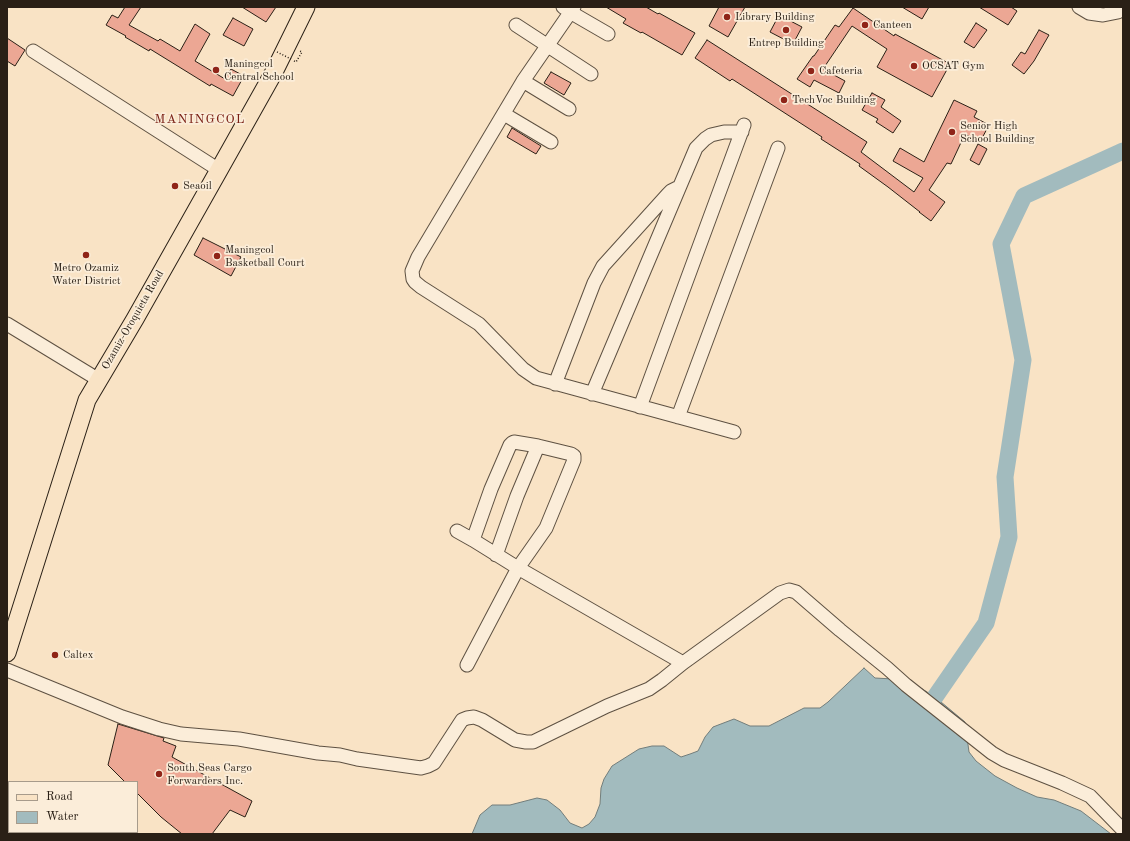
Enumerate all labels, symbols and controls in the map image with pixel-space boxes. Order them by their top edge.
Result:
place label: Library Building [735,10,814,24]
marker: Library Building [722,12,732,22]
place label: Canteen [873,18,912,32]
marker: Canteen [860,20,870,30]
marker: Entrep Building [781,25,791,35]
place label: Entrep Building [748,36,824,50]
place label: Maningcol Central School [224,57,294,83]
place label: OCSAT Gym [922,59,984,73]
marker: OCSAT Gym [909,61,919,71]
place label: Cafeteria [819,64,862,78]
marker: Maningcol Central School [211,65,221,75]
marker: Cafeteria [806,66,816,76]
place label: TechVoc Building [792,93,876,107]
marker: TechVoc Building [779,95,789,105]
district label: MANINGCOL [155,112,245,128]
place label: Senior High School Building [960,119,1035,145]
marker: Senior High School Building [947,127,957,137]
place label: Seaoil [183,179,212,193]
marker: Seaoil [170,181,180,191]
place label: Maningcol Basketball Court [225,243,305,269]
marker: Metro Ozamiz Water District [81,250,91,260]
marker: Maningcol Basketball Court [212,251,222,261]
place label: Metro Ozamiz Water District [51,261,121,287]
street label: Ozamiz-Oroquieta Road [99,268,167,372]
place label: Caltex [63,648,93,662]
marker: Caltex [50,650,60,660]
place label: South Seas Cargo Forwarders Inc. [167,761,252,787]
marker: South Seas Cargo Forwarders Inc. [154,769,164,779]
legend [8,781,138,833]
text: Road [46,791,73,803]
text: Water [46,811,78,823]

